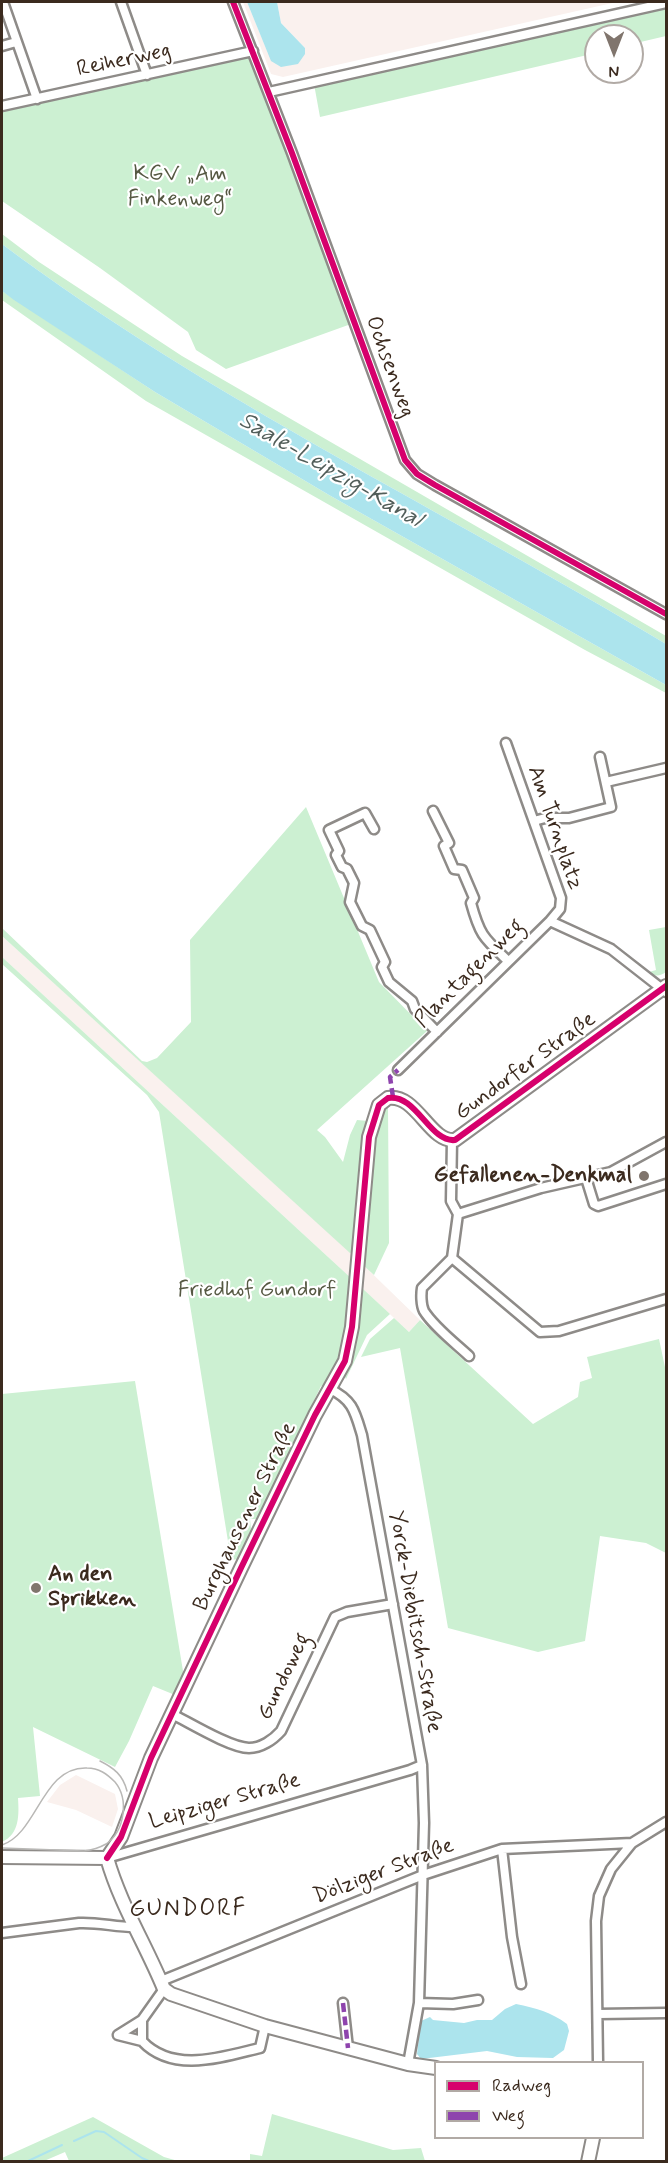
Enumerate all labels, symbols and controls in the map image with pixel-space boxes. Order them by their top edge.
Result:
north arrow [584,24,644,84]
street label: Reiherweg [75,38,173,84]
text: N [609,60,619,81]
park label: KGV „Am Finkenweg“ [128,162,232,214]
street label: Ochsenweg [358,313,420,421]
water label: Saale-Leipzig-Kanal [233,407,427,535]
street label: Am Turnplatz [520,763,588,893]
street label: Plantagenweg [410,914,530,1034]
street label: Gundorfer Straße [450,1007,602,1127]
place label: Gefallenen-Denkmal [434,1163,632,1189]
marker: Gefallenen-Denkmal [637,1169,651,1183]
park label: Friedhof Gundorf [178,1278,336,1304]
street label: Burghausener Straße [189,1418,303,1616]
street label: Yorck-Diebitsch-Straße [381,1509,447,1735]
place label: An den Sprikken [48,1562,136,1614]
marker: An den Sprikken [29,1581,43,1595]
street label: Gundoweg [253,1629,317,1725]
street label: Leipziger Straße [146,1768,304,1836]
street label: Dölziger Straße [310,1833,458,1911]
district label: GUNDORF [128,1896,248,1924]
legend [434,2061,644,2139]
text: Radweg [492,2074,551,2098]
text: Weg [492,2104,525,2128]

